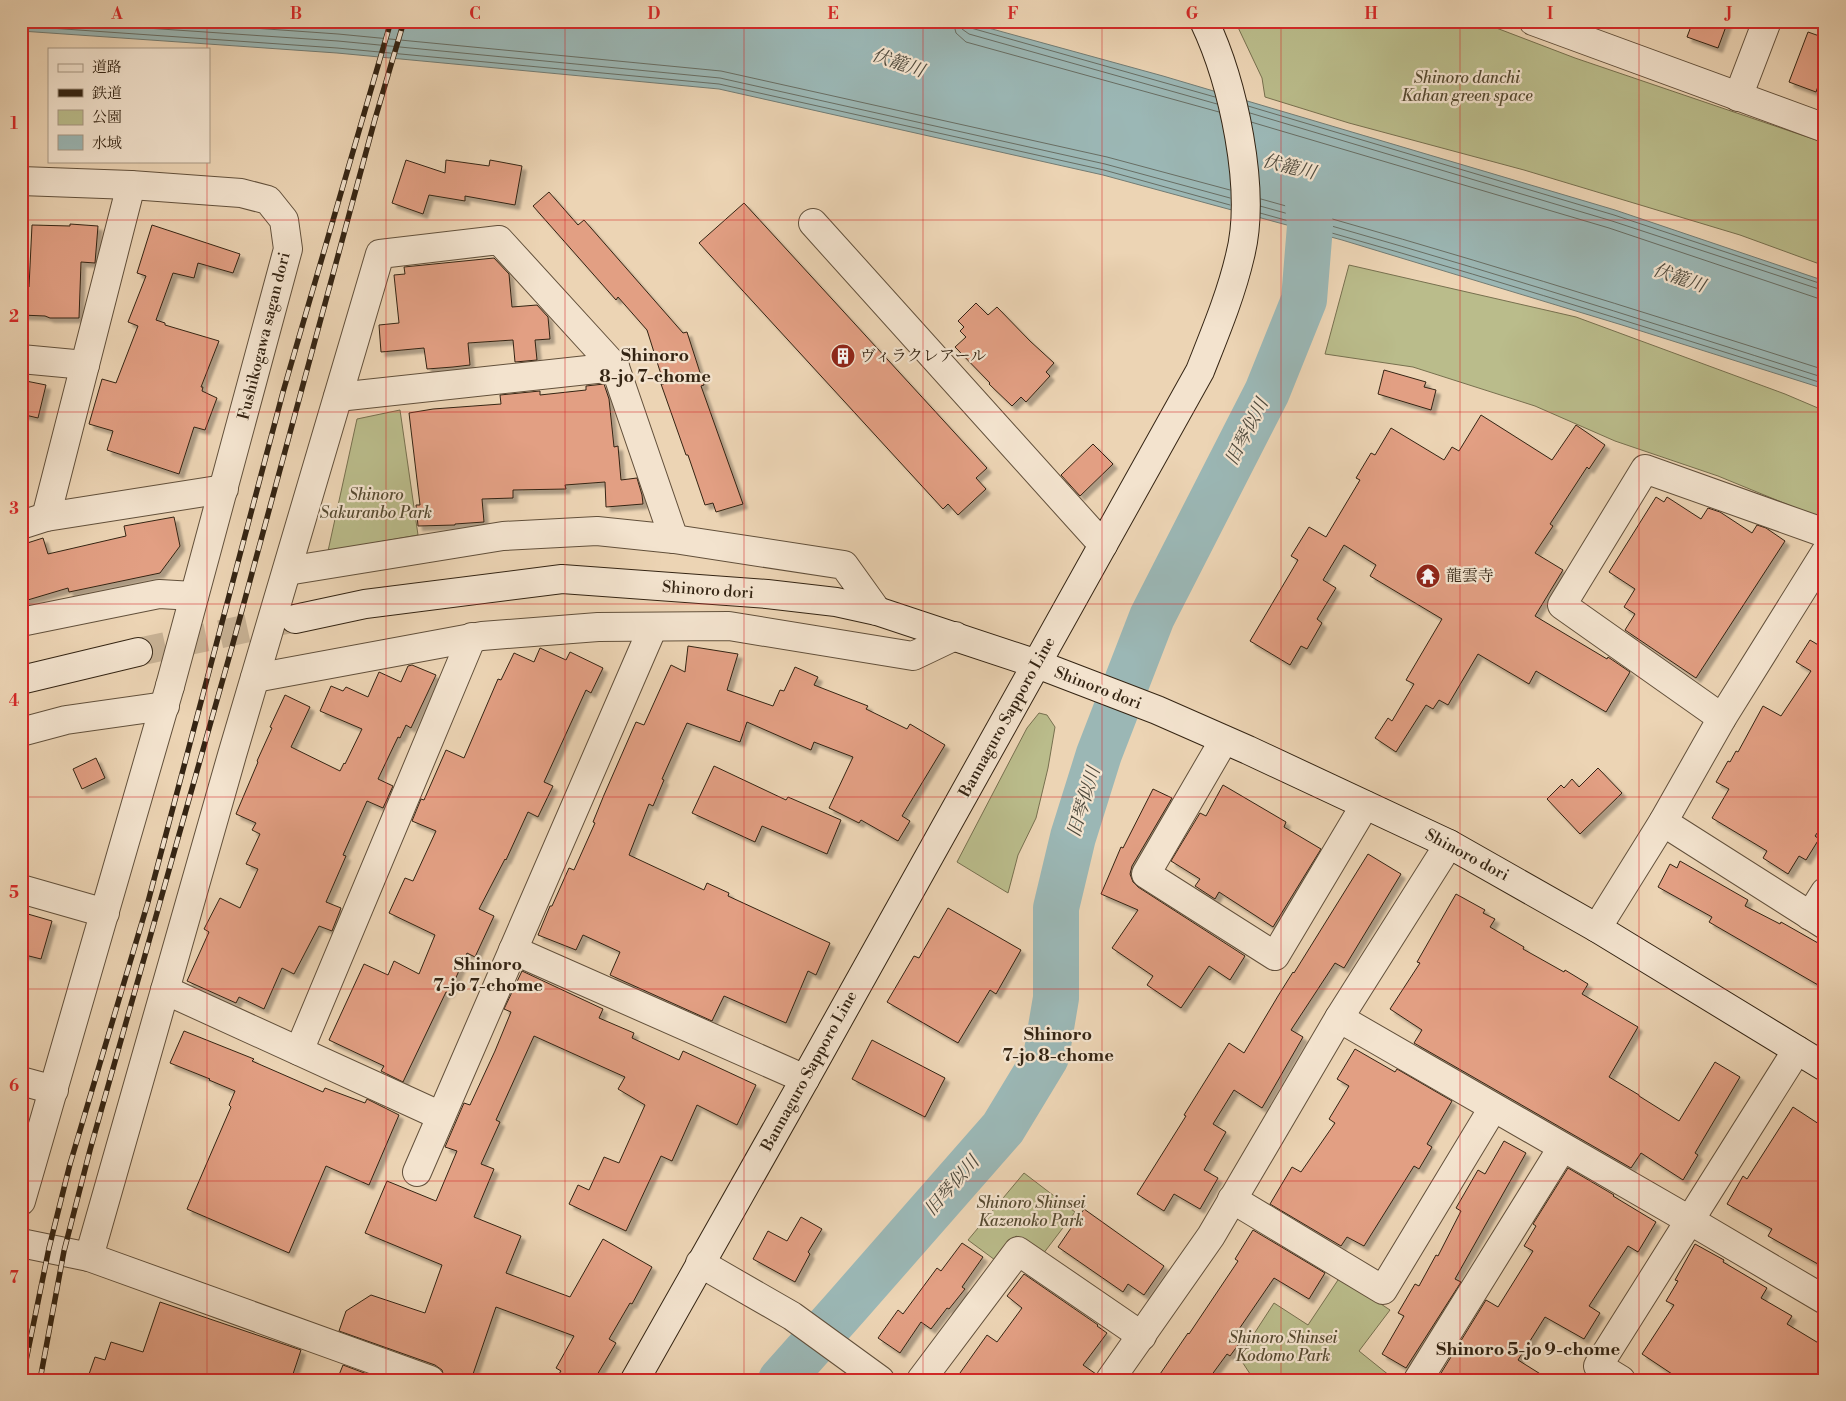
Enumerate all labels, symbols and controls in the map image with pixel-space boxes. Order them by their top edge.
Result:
text: A [110,4,123,24]
text: B [290,4,302,24]
text: C [469,4,481,24]
text: D [648,4,661,24]
text: E [827,4,839,24]
text: F [1007,4,1019,24]
text: G [1186,4,1199,24]
text: H [1364,4,1378,24]
text: I [1547,4,1553,24]
text: J [1724,4,1732,24]
water label: 伏籠川 [869,43,929,83]
legend [48,48,210,162]
text: 道路 [92,58,122,77]
park label: Shinoro danchi Kahan green space [1401,68,1533,106]
text: 鉄道 [92,84,122,103]
text: 公園 [92,108,122,127]
text: 1 [10,114,18,134]
text: 水域 [92,134,122,153]
water label: 伏籠川 [1260,149,1320,185]
street label: Fushikogawa sagan dori [233,250,295,422]
water label: 伏籠川 [1650,258,1710,298]
text: 2 [9,307,19,327]
building icon: ヴィラクレアール [830,343,856,369]
district label: Shinoro 8-jo 7-chome [599,344,711,388]
place label: ヴィラクレアール [860,346,986,366]
water label: 旧琴似川 [1220,393,1274,469]
park label: Shinoro Sakuranbo Park [320,485,432,523]
text: 3 [9,499,19,519]
temple icon: 龍雲寺 [1415,563,1441,589]
place label: 龍雲寺 [1446,566,1494,586]
street label: Shinoro dori [661,577,755,603]
street label: Bannaguro Sapporo Line [954,633,1059,802]
street label: Shinoro dori [1051,662,1145,714]
text: 4 [9,691,20,711]
water label: 旧琴似川 [1062,762,1106,840]
street label: Shinoro dori [1422,825,1512,885]
text: 5 [9,883,19,903]
district label: Shinoro 7-jo 7-chome [433,953,543,997]
street label: Bannaguro Sapporo Line [756,987,861,1156]
district label: Shinoro 7-jo 8-chome [1002,1023,1114,1067]
text: 6 [9,1076,19,1096]
water label: 旧琴似川 [920,1150,986,1221]
park label: Shinoro Shinsei Kazenoko Park [977,1193,1085,1231]
text: 7 [9,1268,19,1288]
park label: Shinoro Shinsei Kodomo Park [1229,1328,1337,1366]
district label: Shinoro 5-jo 9-chome [1436,1338,1620,1361]

